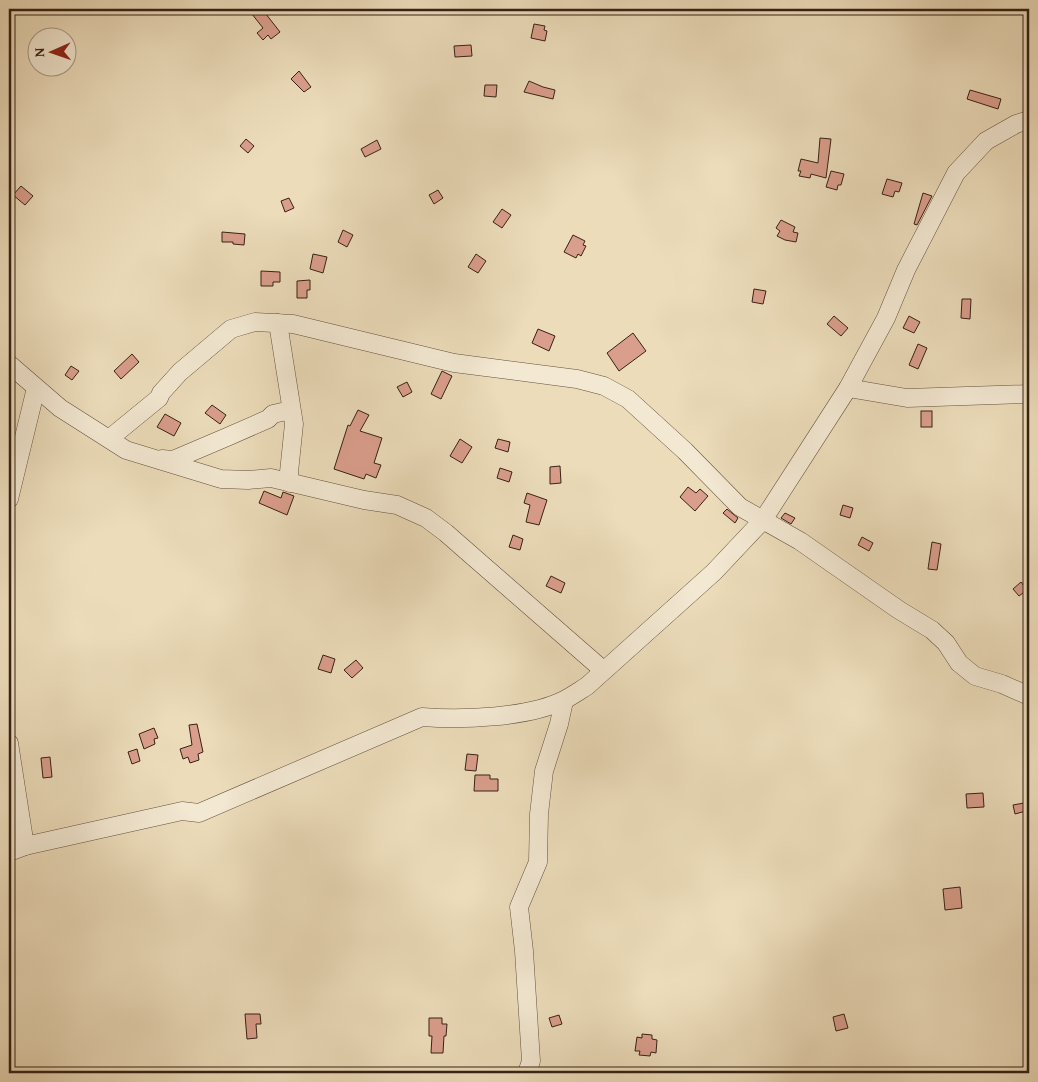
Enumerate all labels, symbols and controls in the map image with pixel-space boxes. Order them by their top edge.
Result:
north arrow [28,28,78,78]
text: N [29,47,49,57]

